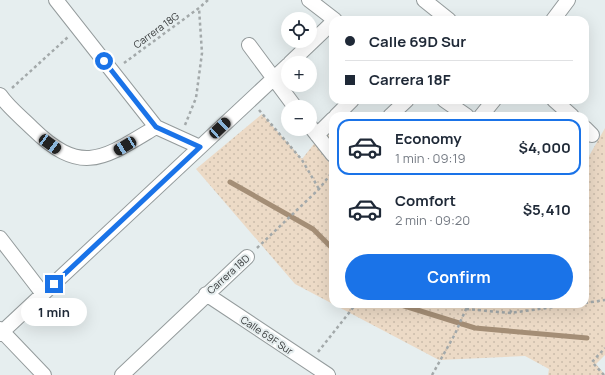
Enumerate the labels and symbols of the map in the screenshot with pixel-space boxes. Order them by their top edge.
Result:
street label: Carrera 18G [130,9,182,51]
route start [95,52,113,70]
car [207,115,233,141]
car [37,132,63,156]
car [112,135,138,157]
street label: Carrera 18D [204,251,253,297]
route end [45,275,63,293]
callout: 1 min [21,298,87,326]
street label: Calle 69F Sur [238,312,296,358]

